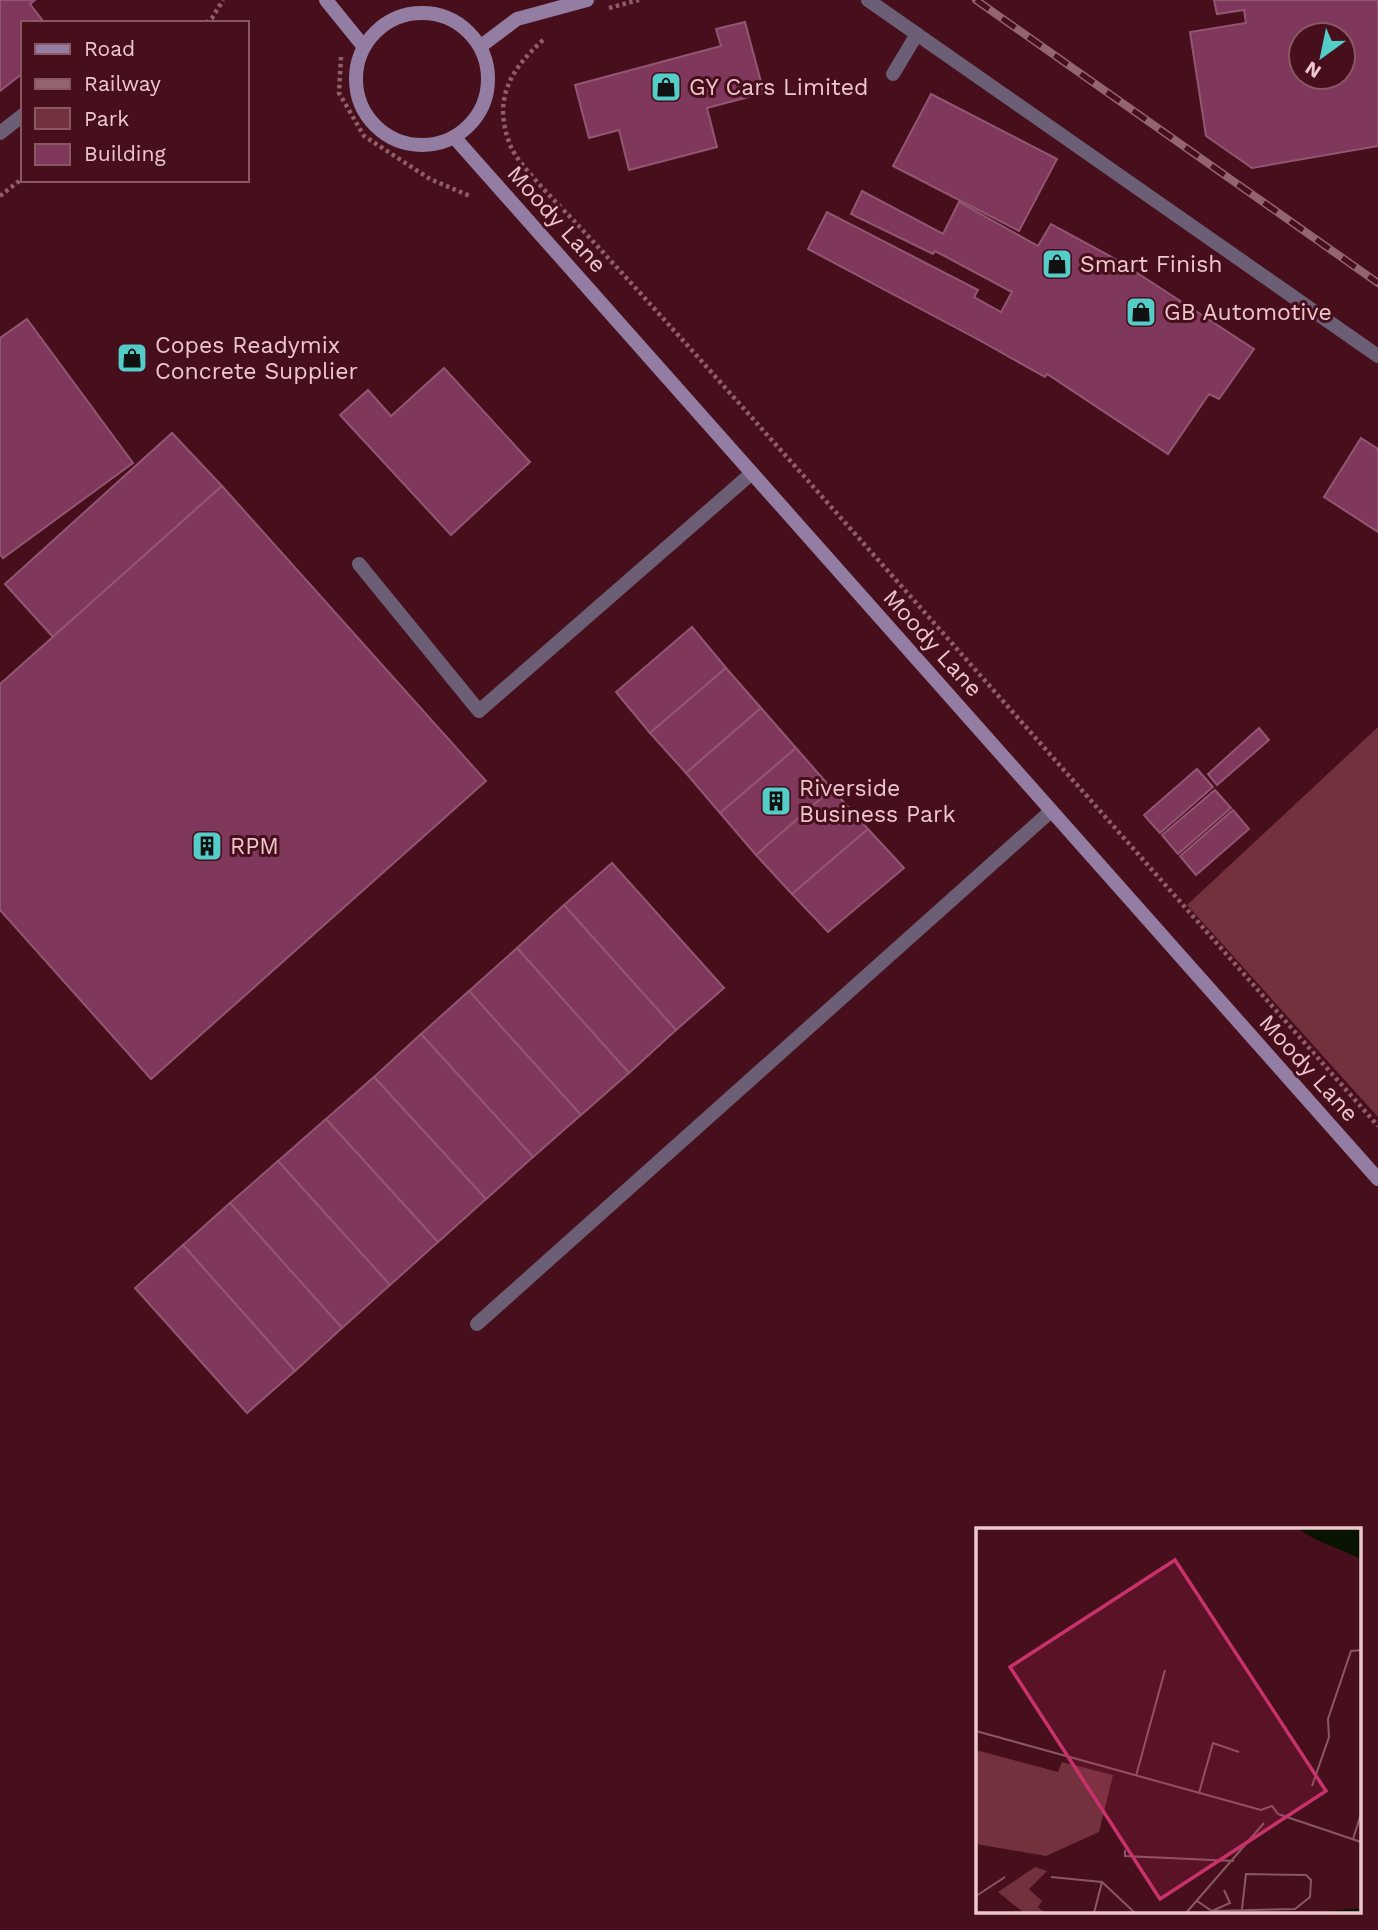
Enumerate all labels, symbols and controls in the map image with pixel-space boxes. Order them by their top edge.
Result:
legend [21,21,248,182]
north arrow [1287,21,1357,91]
text: Road [84,36,135,61]
text: N [1301,56,1325,83]
shop icon: GY Cars Limited [649,70,683,104]
text: Railway [84,71,161,96]
place label: GY Cars Limited [689,74,868,101]
text: Park [84,106,129,131]
text: Building [84,141,166,166]
street label: Moody Lane [501,160,612,278]
shop icon: Smart Finish [1040,247,1074,281]
place label: Smart Finish [1080,251,1223,278]
shop icon: GB Automotive [1124,295,1158,329]
place label: GB Automotive [1164,299,1332,326]
place label: Copes Readymix Concrete Supplier [155,332,358,385]
shop icon: Copes Readymix Concrete Supplier [115,341,149,375]
street label: Moody Lane [877,584,988,702]
place label: Riverside Business Park [799,775,956,828]
building icon: Riverside Business Park [759,784,793,818]
building icon: RPM [190,829,224,863]
place label: RPM [230,833,279,860]
street label: Moody Lane [1253,1009,1364,1127]
inset map [976,1528,1360,1912]

